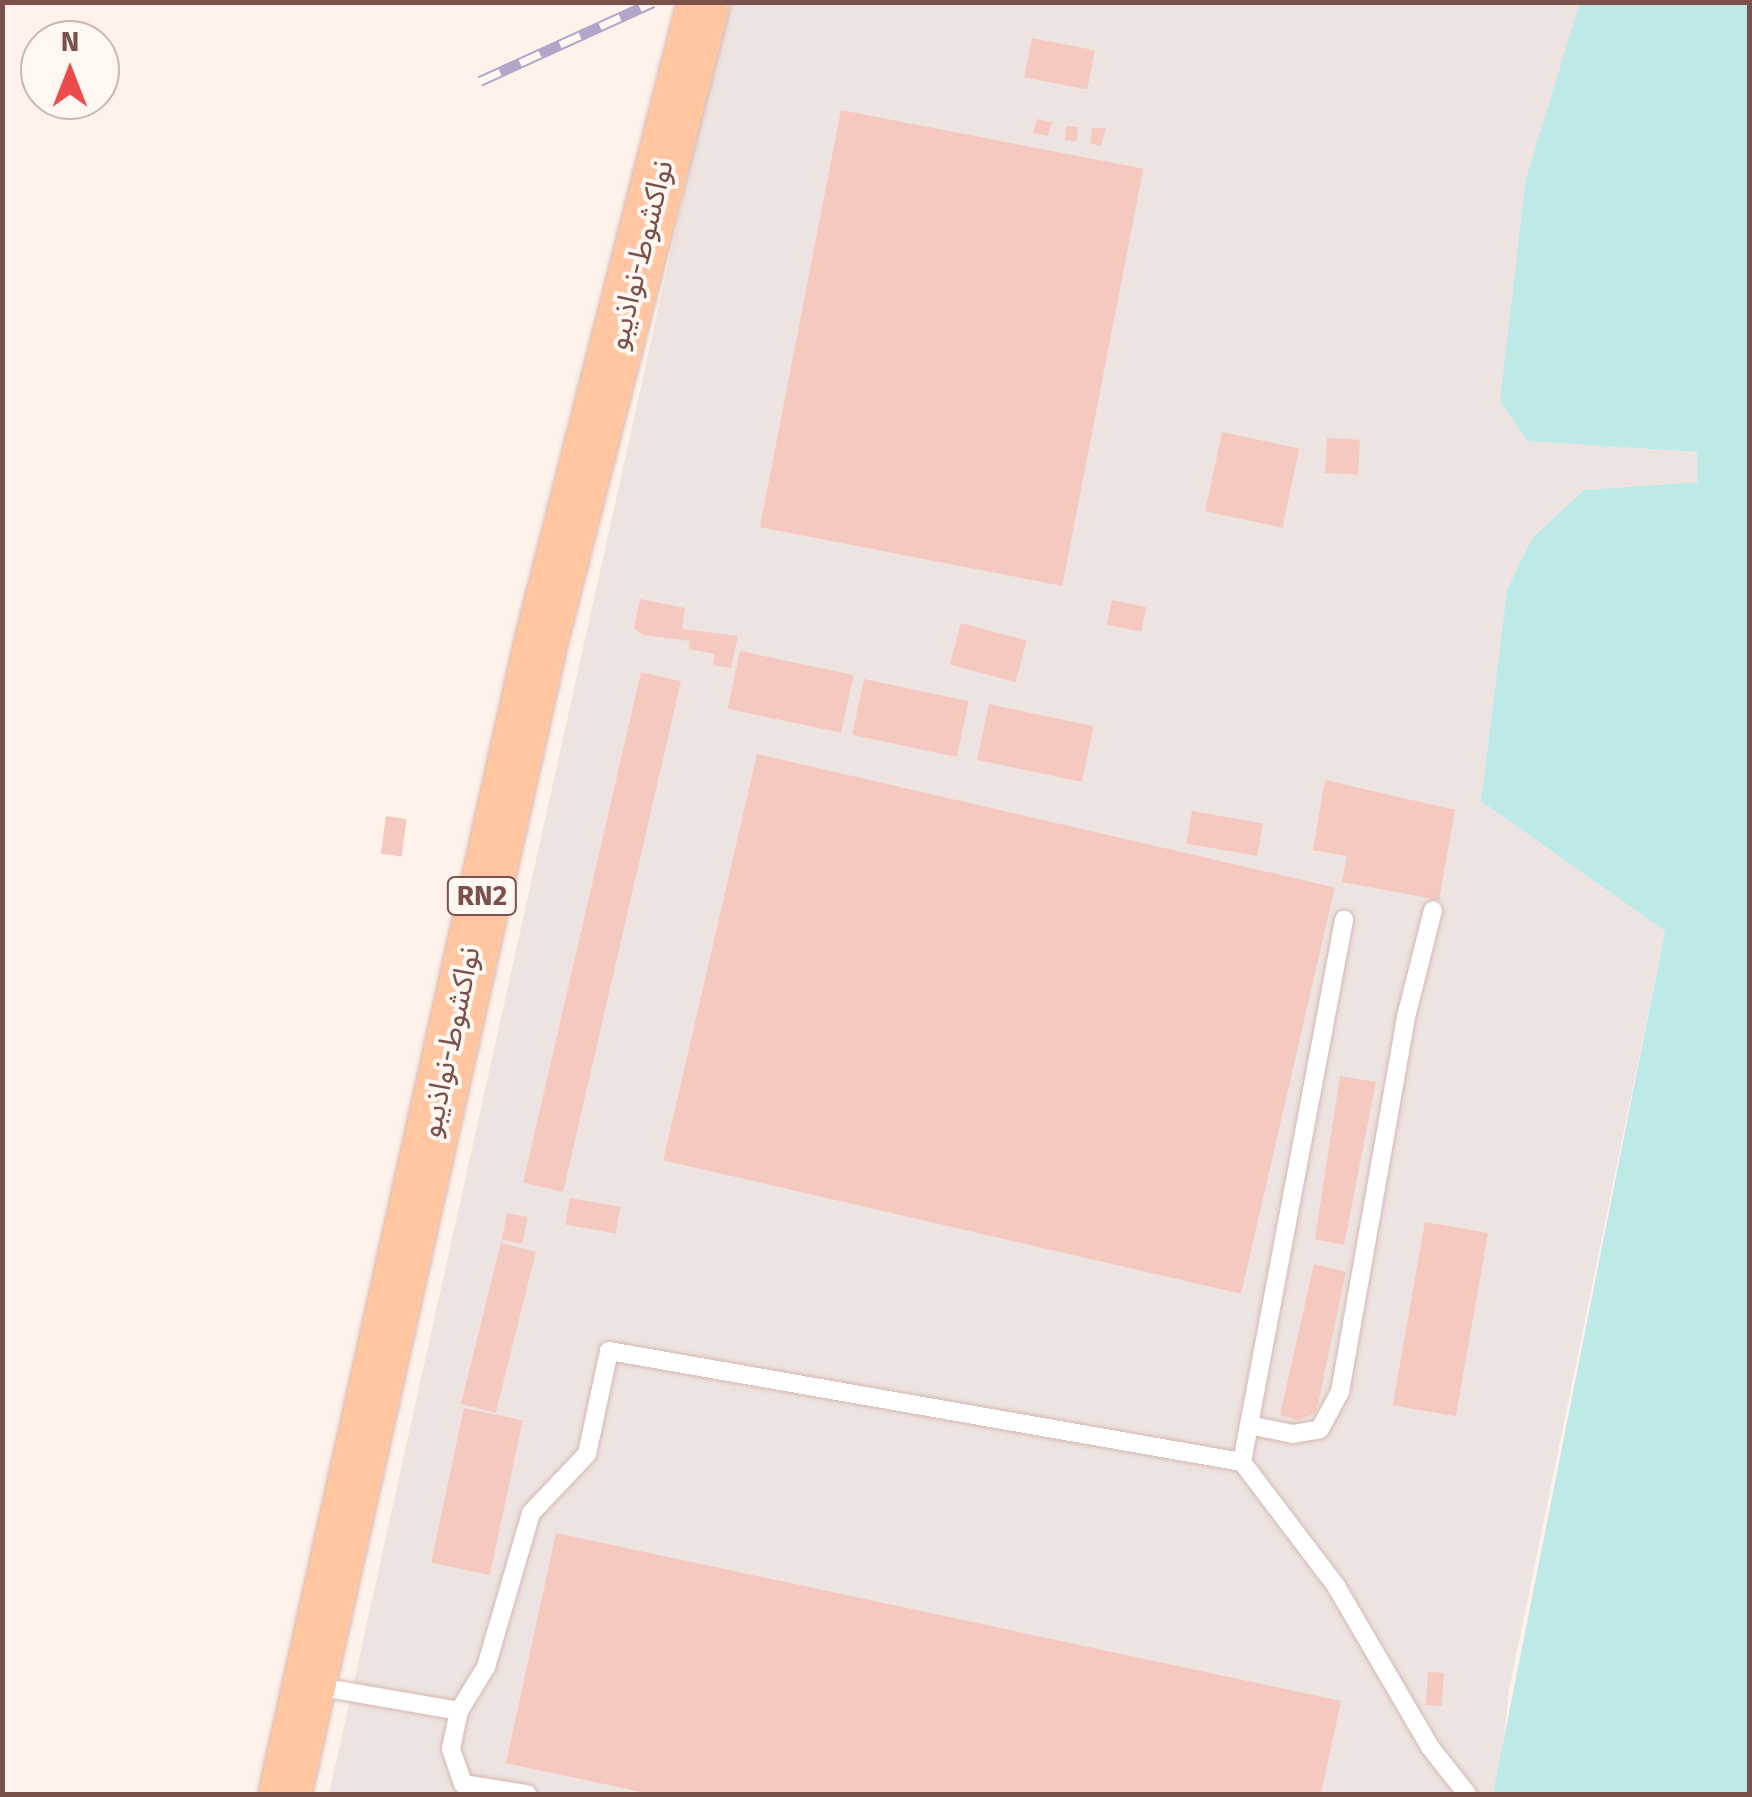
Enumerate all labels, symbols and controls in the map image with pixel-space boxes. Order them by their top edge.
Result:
north arrow [20,20,120,120]
text: N [61,25,79,58]
street label: نواكشوط-نواذيبو [599,156,681,354]
road number: RN2 [444,873,520,919]
street label: نواكشوط-نواذيبو [412,943,488,1141]

